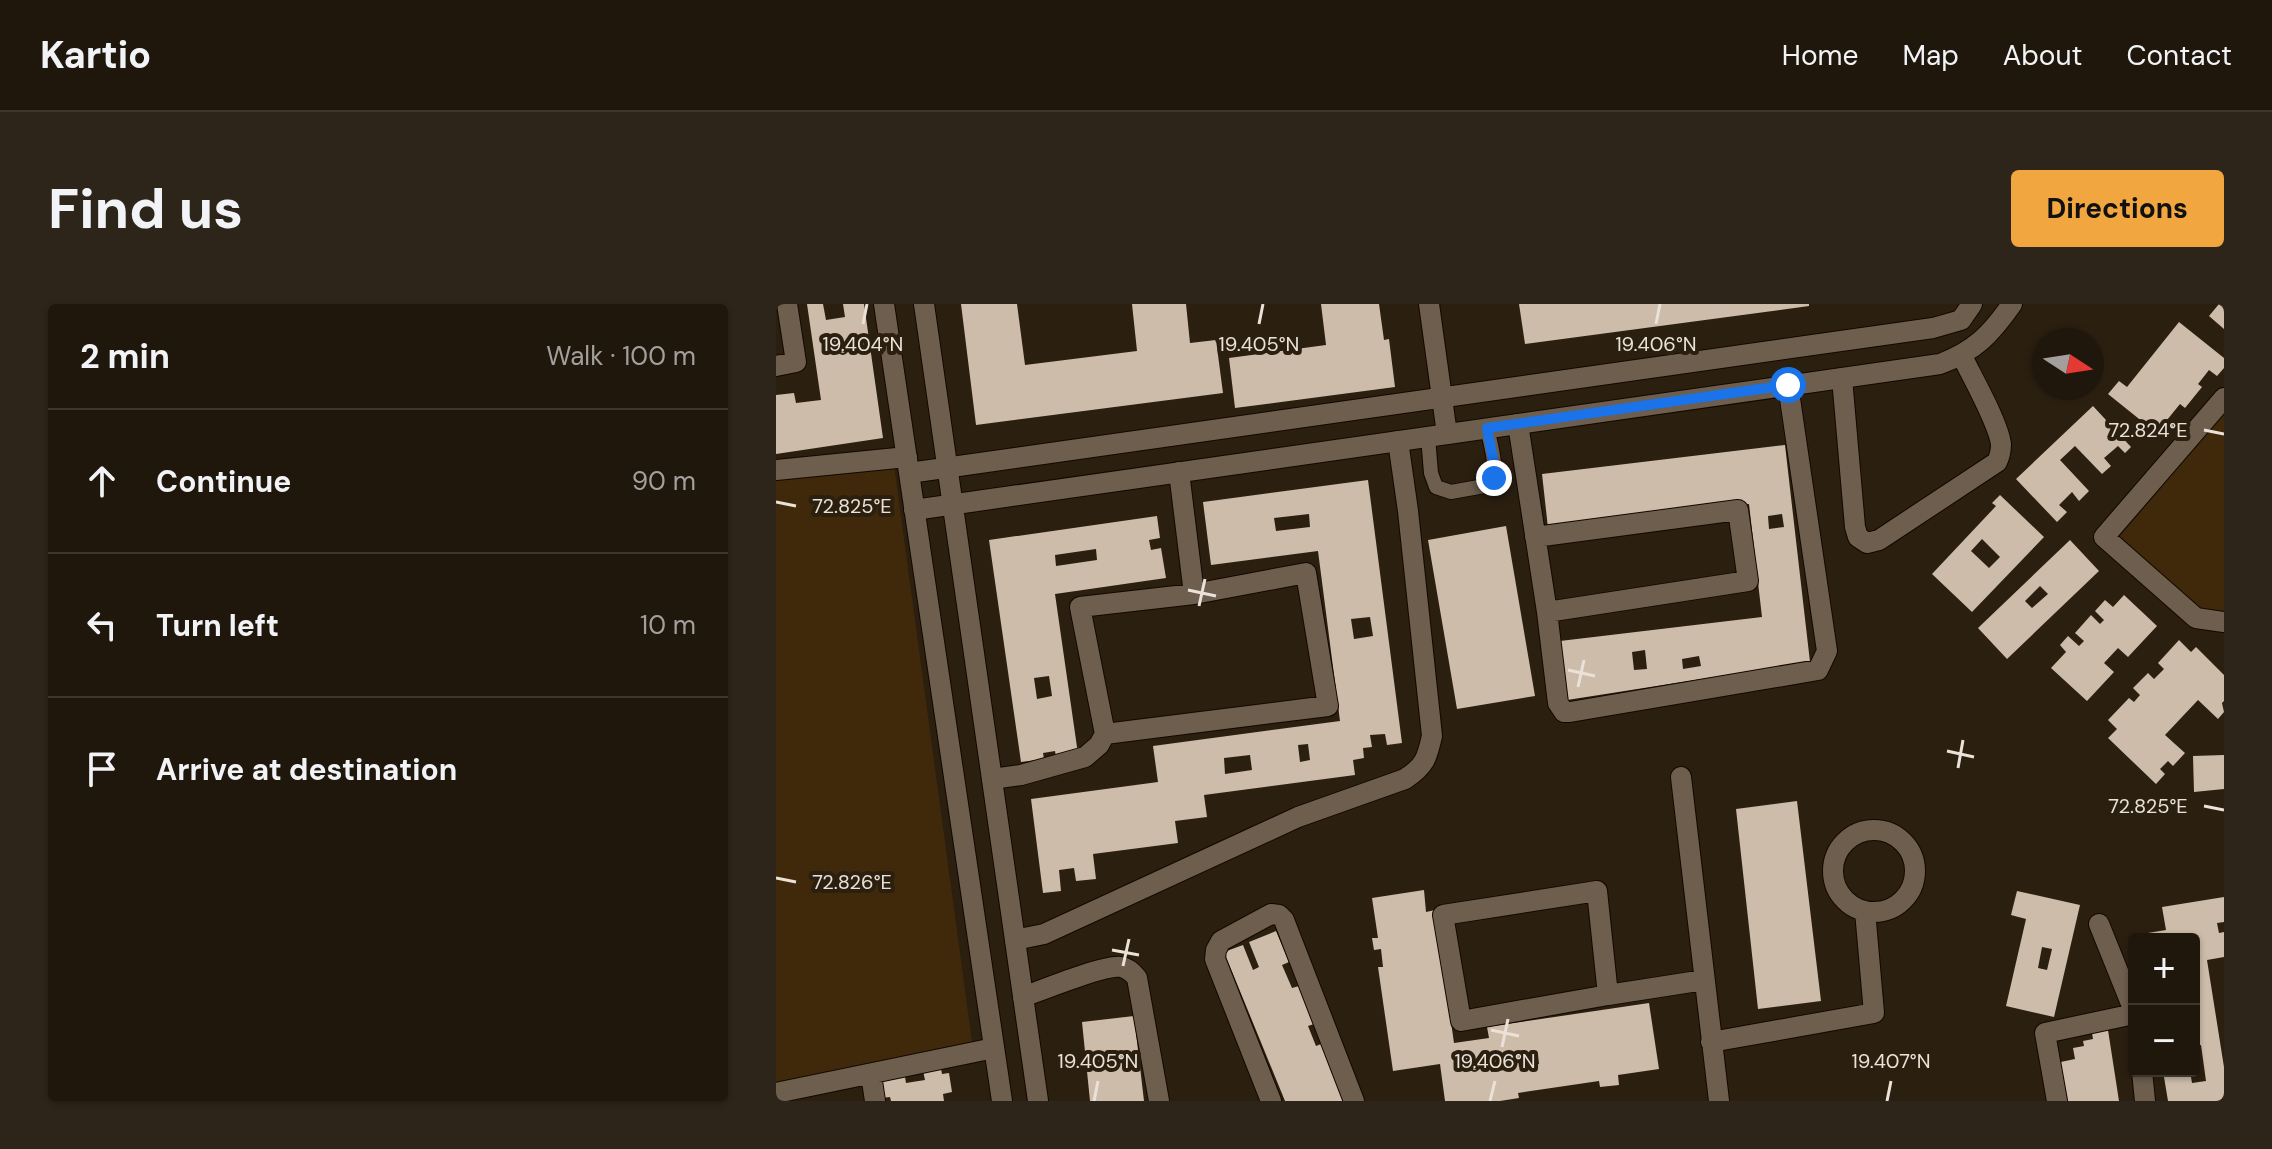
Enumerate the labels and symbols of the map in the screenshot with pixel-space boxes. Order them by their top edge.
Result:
north arrow [2032,328,2104,400]
text: 19.404°N [823,331,903,357]
text: 19.405°N [1219,331,1299,357]
text: 19.406°N [1615,331,1697,357]
route start [1770,367,1806,403]
text: 72.824°E [2109,417,2187,443]
route end [1476,460,1512,496]
text: 72.825°E [812,493,892,519]
text: 72.825°E [2108,793,2188,819]
text: 72.826°E [812,869,892,895]
text: 19.405°N [1058,1048,1138,1074]
text: 19.406°N [1454,1048,1536,1074]
text: 19.407°N [1851,1048,1931,1074]

